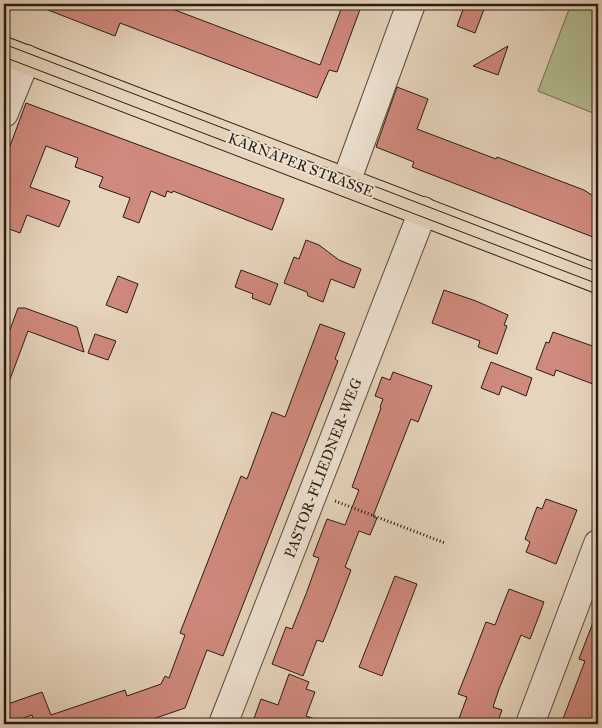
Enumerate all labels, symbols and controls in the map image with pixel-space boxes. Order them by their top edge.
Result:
street label: KARNAPER STRASSE [226,129,377,201]
street label: PASTOR-FLIEDNER-WEG [280,376,366,560]

